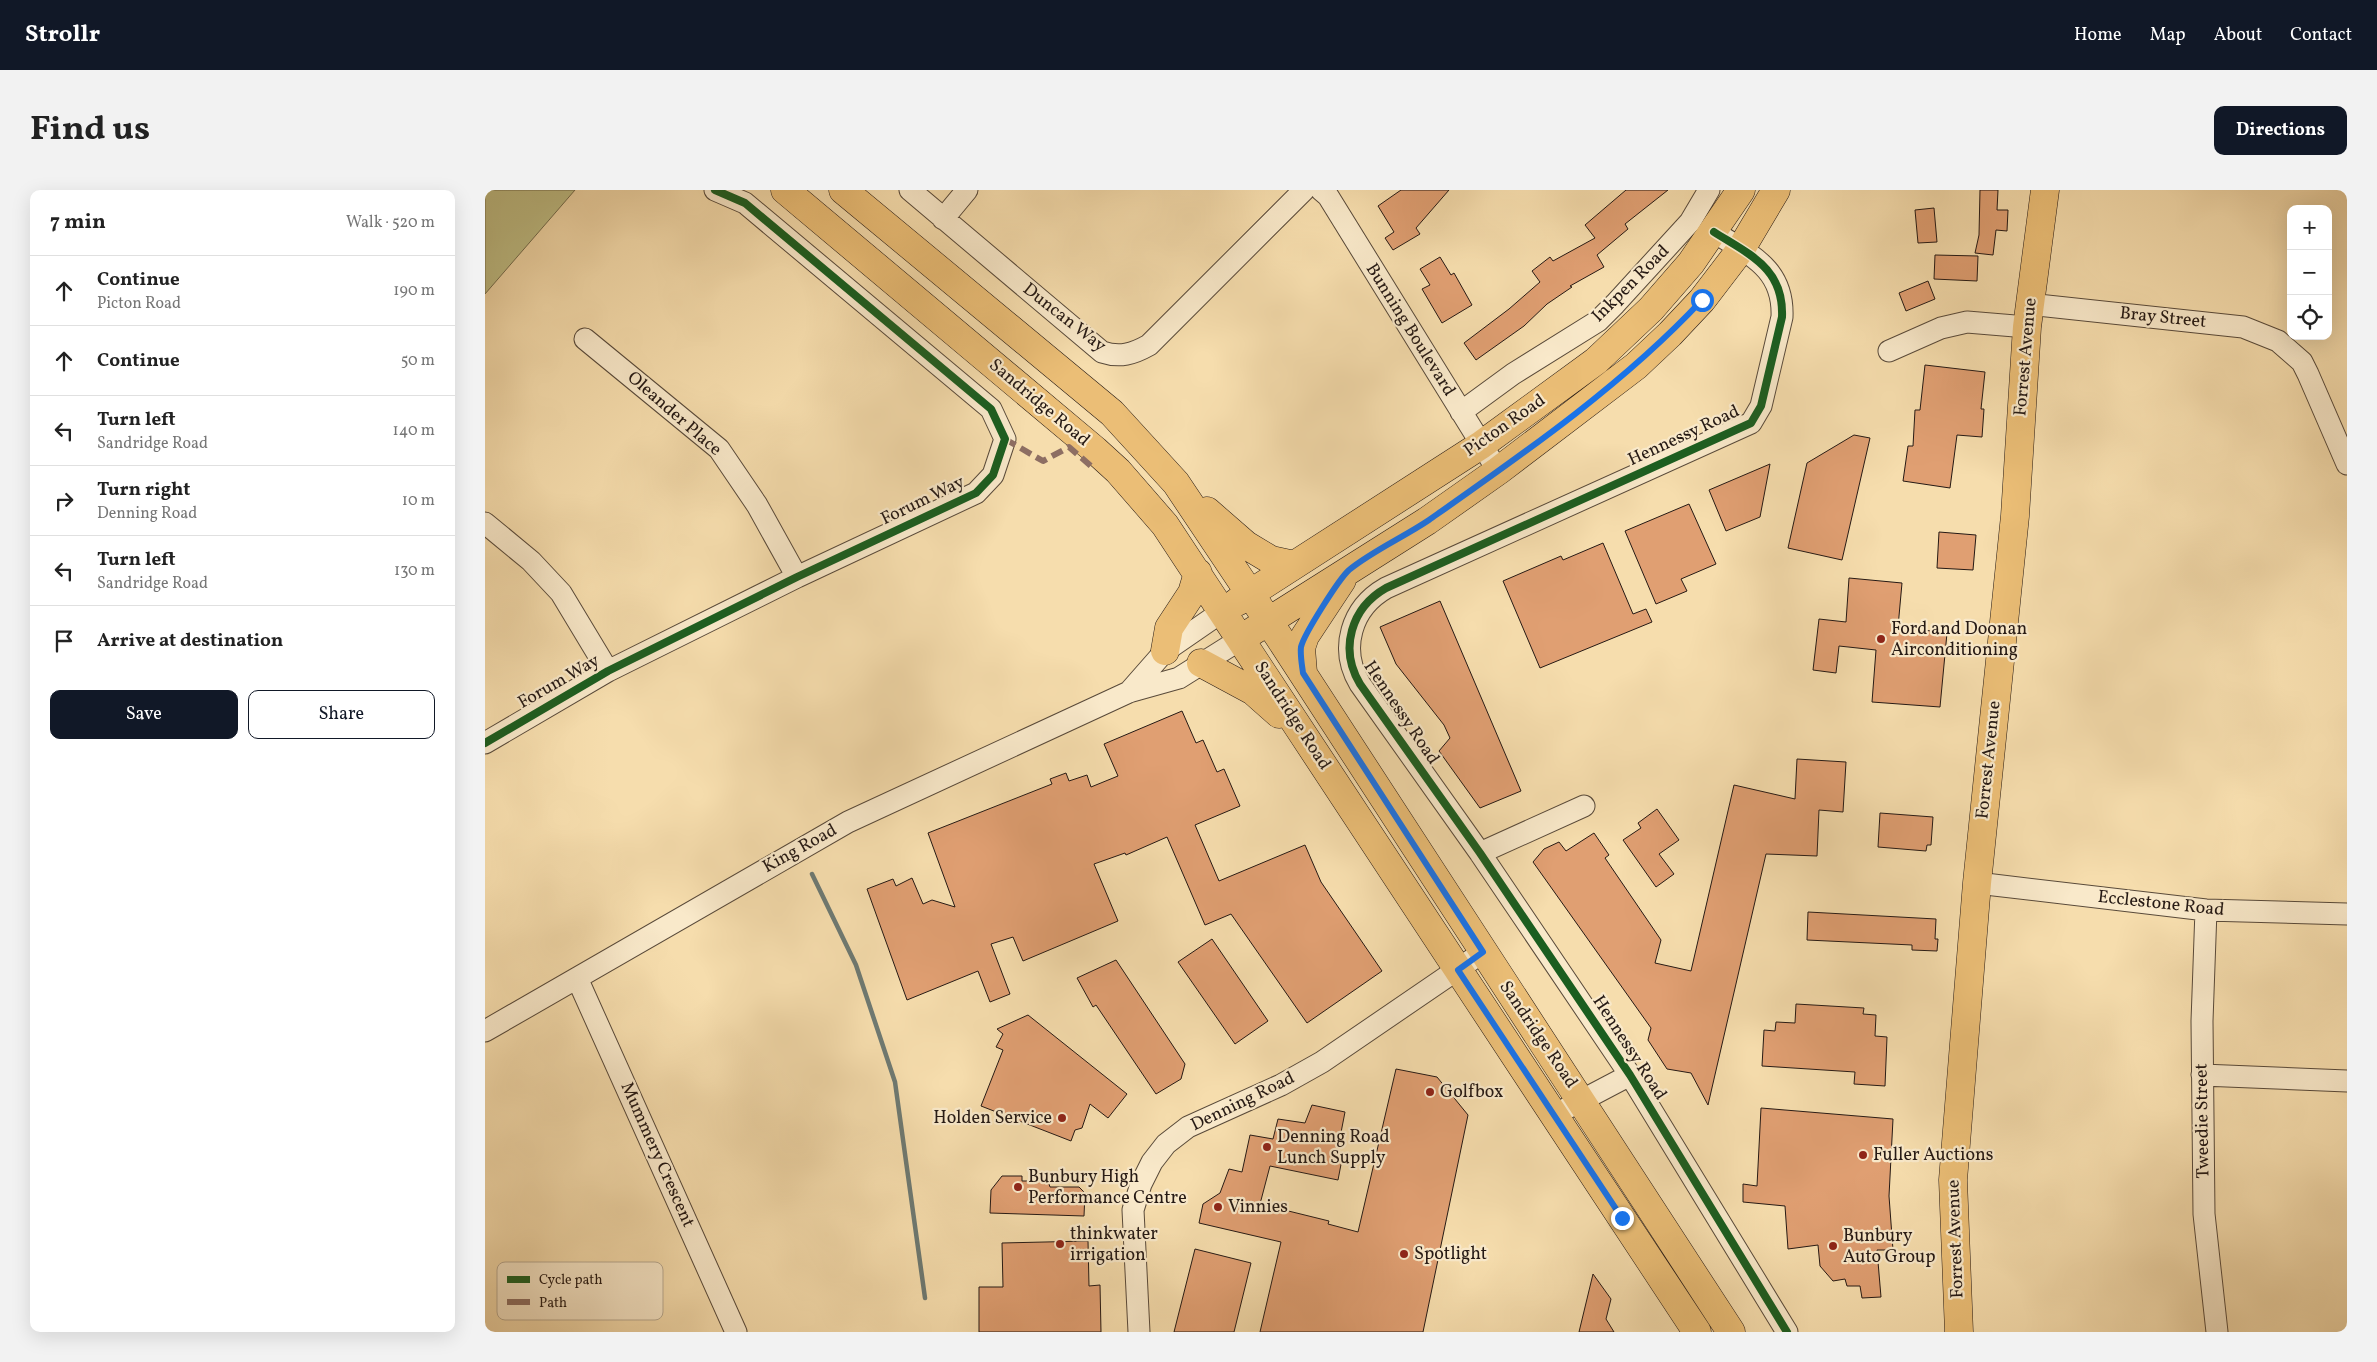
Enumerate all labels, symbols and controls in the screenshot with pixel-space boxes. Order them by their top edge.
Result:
text: Strollr [25,18,100,52]
text: Home [2074,23,2122,48]
text: Map [2150,23,2186,48]
text: About [2214,23,2262,48]
text: Contact [2290,23,2352,48]
text: Find us [30,106,150,154]
button: Directions [2214,106,2347,155]
map controls [2287,205,2332,340]
button: + [2287,205,2332,250]
text: 7 min [50,208,106,237]
text: Walk · 520 m [346,212,435,234]
street label: Inkpen Road [1587,240,1675,328]
button: − [2287,250,2332,295]
street label: Bunning Boulevard [1359,259,1461,401]
text: Continue [97,267,180,293]
icon: ahead [50,277,78,305]
street label: Duncan Way [1017,277,1111,359]
text: 190 m [393,280,435,302]
route start [1691,289,1714,312]
text: Picton Road [97,293,181,315]
button: locate [2287,295,2332,340]
street label: Forrest Avenue [2008,297,2044,417]
street label: Bray Street [2118,301,2208,335]
icon: ahead [50,347,78,375]
text: Continue [97,348,180,374]
text: 50 m [401,350,435,372]
street label: Sandridge Road [983,353,1095,453]
street label: Oleander Place [621,366,727,462]
street label: Picton Road [1459,389,1551,463]
street label: Hennessy Road [1624,399,1744,473]
text: Turn left [97,407,176,433]
icon: left [50,417,78,445]
text: 140 m [393,420,435,442]
text: Sandridge Road [97,433,208,455]
street label: Forum Way [877,470,969,532]
text: Turn right [97,477,190,503]
icon: right [50,487,78,515]
text: 10 m [402,490,435,512]
text: Denning Road [97,503,197,525]
text: Turn left [97,547,176,573]
icon: left [50,557,78,585]
text: 130 m [394,560,435,582]
text: Sandridge Road [97,573,208,595]
place label: Ford and Doonan Airconditioning [1891,617,2028,663]
icon: arrive [50,627,78,655]
text: Arrive at destination [97,628,283,654]
marker: Ford and Doonan Airconditioning [1875,633,1887,645]
street label: Forum Way [514,648,605,715]
street label: Hennessy Road [1357,656,1445,770]
street label: Sandridge Road [1248,657,1336,775]
button: Save [50,690,238,739]
button: Share [248,690,435,739]
street label: Forrest Avenue [1970,700,2008,820]
street label: King Road [758,818,842,880]
street label: Ecclestone Road [2096,885,2226,923]
street label: Sandridge Road [1493,976,1583,1094]
street label: Hennessy Road [1586,991,1672,1105]
street label: Tweedie Street [2189,1063,2217,1179]
street label: Denning Road [1187,1066,1299,1138]
street label: Mummery Crescent [614,1078,700,1232]
place label: Golfbox [1440,1080,1503,1105]
marker: Golfbox [1424,1086,1436,1098]
place label: Holden Service [933,1106,1052,1131]
marker: Holden Service [1056,1112,1068,1124]
place label: Denning Road Lunch Supply [1277,1125,1390,1171]
marker: Denning Road Lunch Supply [1261,1141,1273,1153]
place label: Fuller Auctions [1873,1143,1993,1168]
marker: Fuller Auctions [1857,1149,1869,1161]
place label: Bunbury High Performance Centre [1028,1165,1187,1211]
street label: Forrest Avenue [1941,1179,1971,1299]
marker: Bunbury High Performance Centre [1012,1181,1024,1193]
place label: Vinnies [1228,1195,1288,1220]
marker: Vinnies [1212,1201,1224,1213]
route end [1611,1207,1634,1230]
place label: thinkwater irrigation [1070,1222,1158,1268]
place label: Bunbury Auto Group [1843,1224,1936,1270]
marker: thinkwater irrigation [1054,1238,1066,1250]
marker: Bunbury Auto Group [1827,1240,1839,1252]
place label: Spotlight [1414,1242,1487,1267]
marker: Spotlight [1398,1248,1410,1260]
legend [497,1262,663,1320]
text: Cycle path [539,1271,603,1290]
text: Path [539,1294,567,1313]

